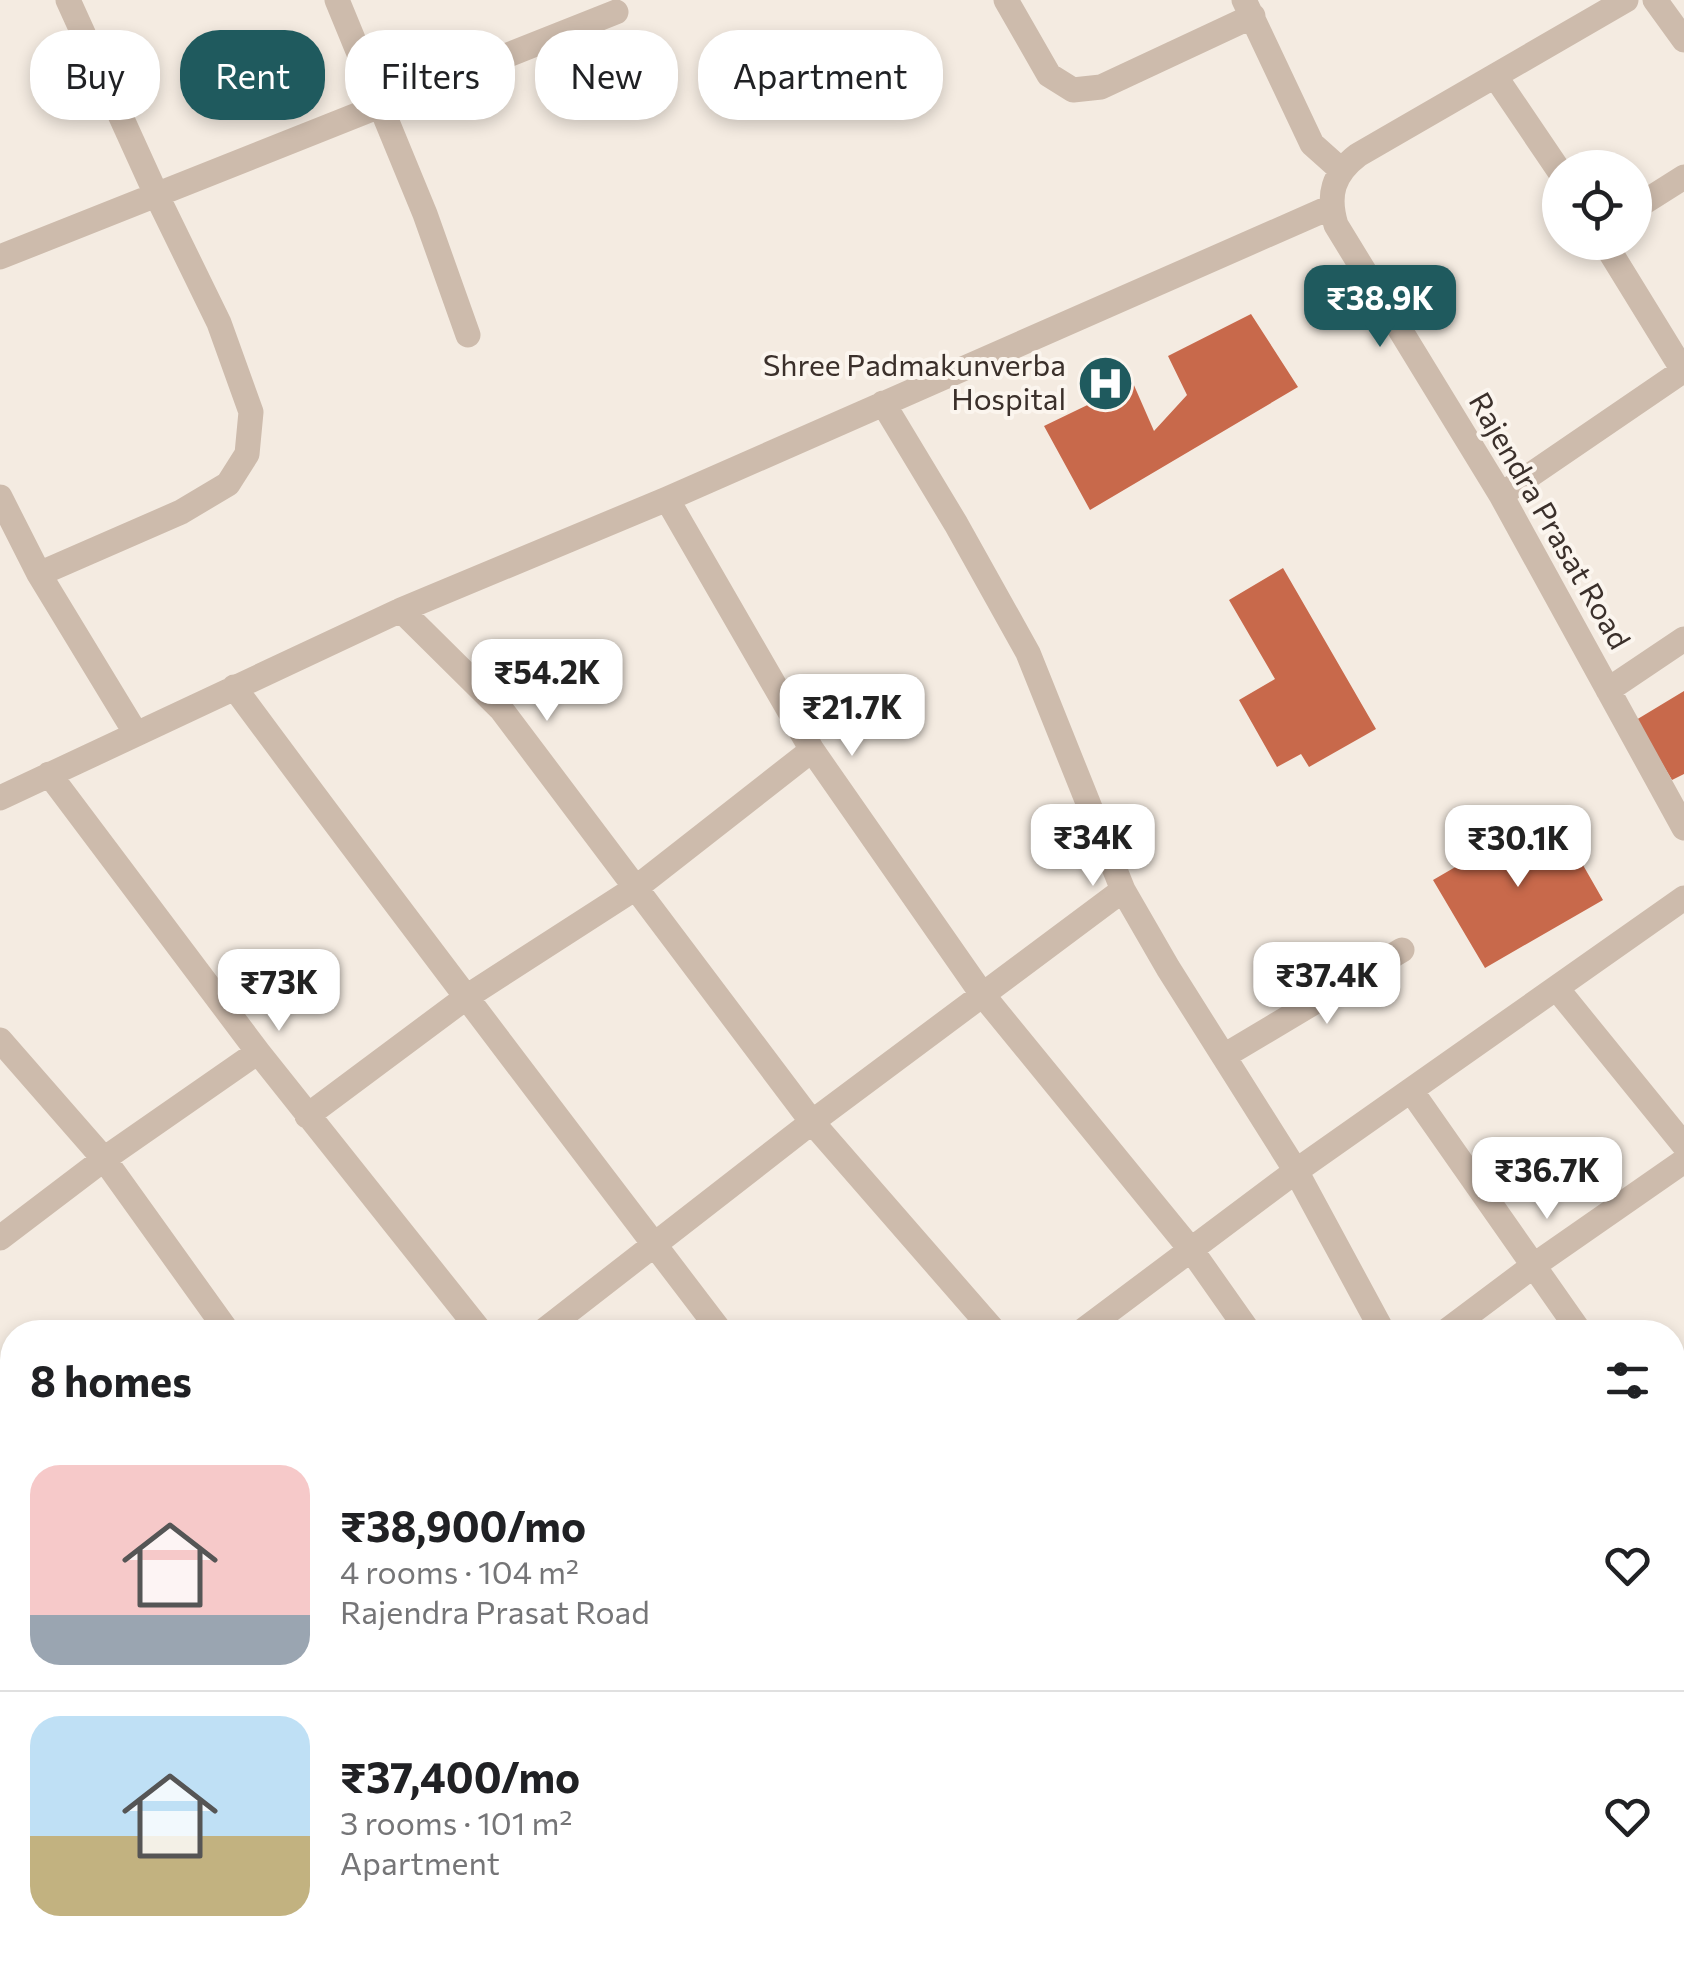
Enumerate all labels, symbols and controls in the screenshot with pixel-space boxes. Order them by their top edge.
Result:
chip: Buy [30,30,160,120]
chip: Rent [180,30,325,120]
chip: Filters [345,30,515,120]
chip: New [535,30,678,120]
chip: Apartment [698,30,943,120]
map controls [1542,150,1652,260]
button: locate [1542,150,1652,260]
pin: ₹38.9K [1299,265,1461,350]
text: ₹38.9K [1326,277,1434,317]
place label: Shree Padmakunverba Hospital [763,345,1066,416]
hospital icon: Shree Padmakunverba Hospital [1075,353,1135,413]
street label: Rajendra Prasat Road [1463,385,1640,655]
pin: ₹54.2K [466,639,628,724]
text: ₹54.2K [494,651,600,691]
pin: ₹21.7K [771,674,933,759]
text: ₹21.7K [802,686,902,726]
pin: ₹34K [1034,804,1152,889]
pin: ₹30.1K [1437,805,1599,890]
text: ₹34K [1053,816,1133,856]
text: ₹30.1K [1467,817,1569,857]
pin: ₹37.4K [1246,942,1408,1027]
pin: ₹73K [220,949,338,1034]
text: ₹37.4K [1275,954,1379,994]
text: ₹73K [240,961,318,1001]
pin: ₹36.7K [1466,1137,1628,1222]
text: ₹36.7K [1494,1149,1600,1189]
icon: filters [1600,1353,1655,1408]
text: 8 homes [30,1354,192,1406]
text: ₹38,900/mo [340,1499,586,1551]
icon: home [110,1505,230,1625]
icon: heart [1600,1538,1655,1593]
text: 4 rooms · 104 m² [340,1551,579,1591]
text: Rajendra Prasat Road [340,1591,650,1631]
text: ₹37,400/mo [340,1750,580,1802]
icon: home [110,1756,230,1876]
icon: heart [1600,1789,1655,1844]
text: 3 rooms · 101 m² [340,1802,572,1842]
text: Apartment [340,1842,500,1882]

